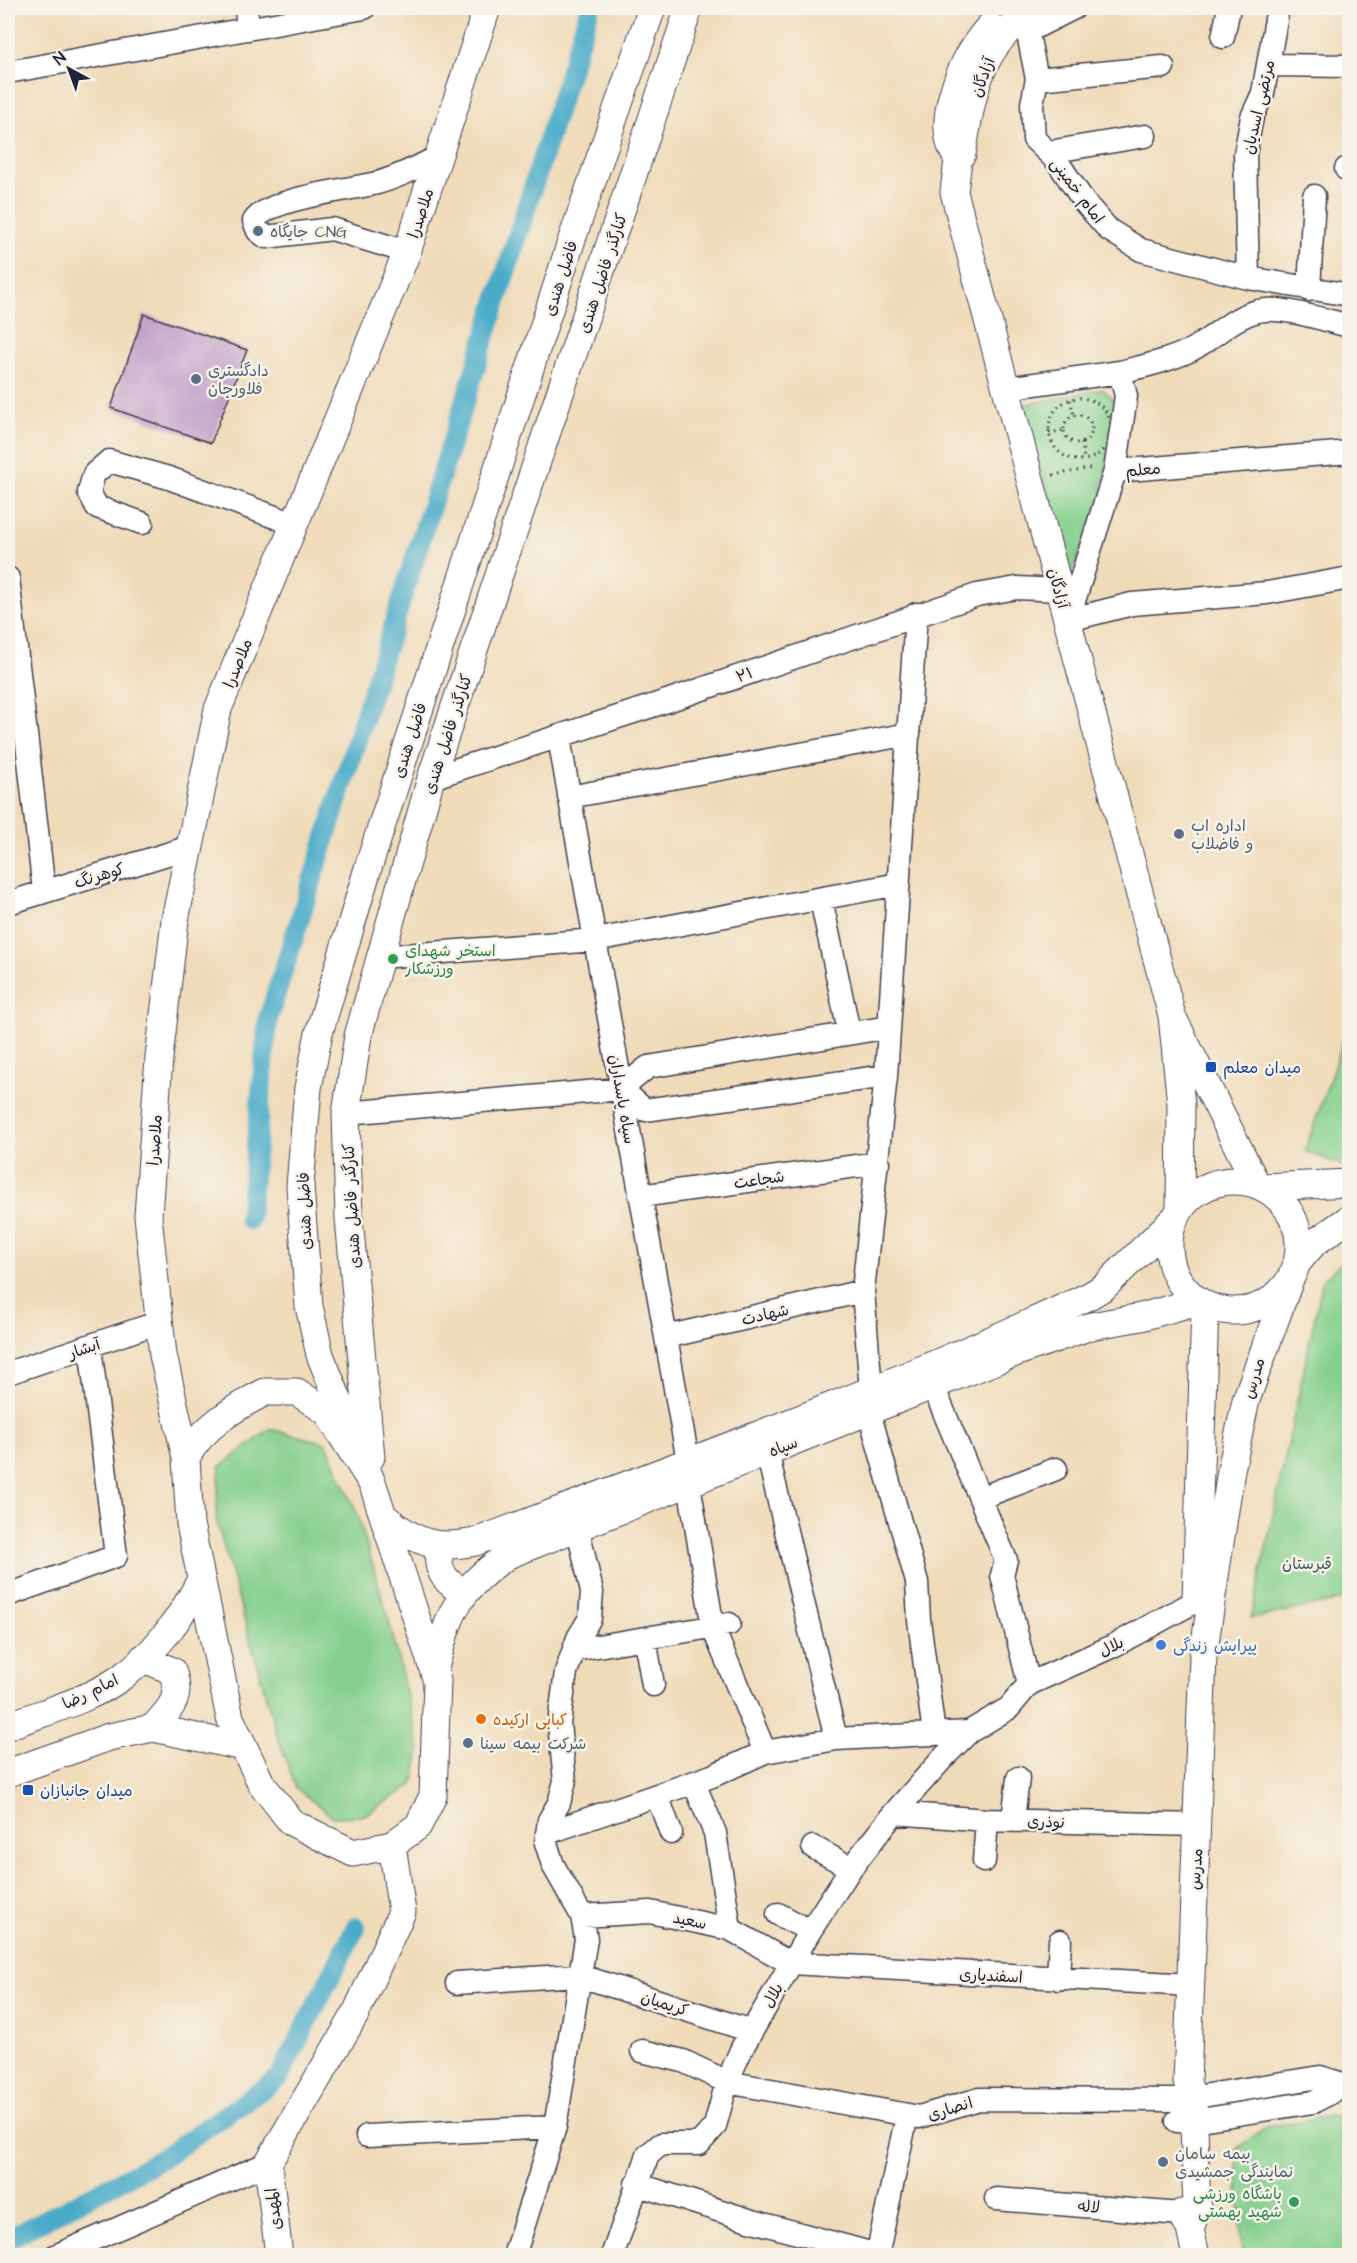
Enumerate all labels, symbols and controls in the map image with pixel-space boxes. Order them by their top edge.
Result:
north arrow [39,39,99,99]
text: N [49,47,71,70]
street label: آزادگان [965,53,1001,100]
street label: مرتضی اسدیان [1237,58,1281,157]
street label: امام خمینی [1044,153,1109,229]
street label: ملاصدرا [403,186,439,241]
street label: کنارگذر فاضل هندی [573,210,633,336]
place label: جایگاه CNG [270,221,347,243]
marker: جایگاه CNG [251,224,265,238]
street label: فاضل هندی [538,238,583,319]
place label: دادگستری فلاورجان [208,360,269,400]
marker: دادگستری فلاورجان [189,372,203,386]
street label: معلم [1125,458,1162,483]
street label: آزادگان [1042,566,1074,612]
street label: ملاصدرا [218,635,258,691]
street label: ۲۱ [733,662,756,688]
street label: کنارگذر فاضل هندی [418,671,478,797]
street label: فاضل هندی [387,700,432,781]
place label: اداره اب و فاضلاب [1191,815,1253,855]
marker: اداره اب و فاضلاب [1172,827,1186,841]
street label: کوهرنگ [72,858,127,894]
place label: استخر شهدای ورزشکار [404,940,496,980]
marker: استخر شهدای ورزشکار [386,952,400,966]
street label: سپاه پاسداران [603,1053,641,1146]
place label: میدان معلم [1223,1057,1301,1080]
marker: میدان معلم [1204,1060,1218,1074]
street label: ملاصدرا [142,1114,168,1166]
street label: کنارگذر فاضل هندی [338,1143,366,1269]
street label: شجاعت [732,1166,786,1194]
street label: فاضل هندی [293,1172,317,1250]
street label: شهادت [739,1299,791,1331]
street label: آبشار [64,1333,104,1365]
street label: مدرس [1237,1355,1271,1401]
street label: سپاه [766,1431,801,1463]
park label: قبرستان [1282,1553,1332,1575]
street label: بلال [1095,1631,1128,1662]
place label: پیرایش زندگی [1173,1635,1257,1657]
marker: پیرایش زندگی [1154,1638,1168,1652]
street label: امام رضا [59,1669,123,1716]
place label: کبابی ارکیده [493,1709,567,1731]
marker: کبابی ارکیده [474,1712,488,1726]
place label: شرکت بیمه سینا [480,1733,586,1755]
marker: شرکت بیمه سینا [461,1736,475,1750]
place label: میدان جانبازان [40,1780,133,1802]
marker: میدان جانبازان [21,1783,35,1797]
street label: نوذری [1027,1810,1065,1834]
street label: مدرس [1184,1848,1208,1891]
street label: سعید [671,1907,709,1935]
street label: اسفندیاری [959,1963,1023,1989]
street label: بلال [757,1979,789,2012]
street label: کریمیان [638,1986,691,2022]
street label: انصاری [925,2092,976,2126]
place label: بیمه سامان نمایندگی جمشیدی [1175,2143,1293,2183]
marker: بیمه سامان نمایندگی جمشیدی [1156,2155,1170,2169]
place label: باشگاه ورزشی شهید بهشتی [1193,2183,1282,2223]
street label: المهدی [261,2187,287,2231]
street label: لاله [1077,2195,1101,2219]
marker: باشگاه ورزشی شهید بهشتی [1287,2195,1301,2209]

